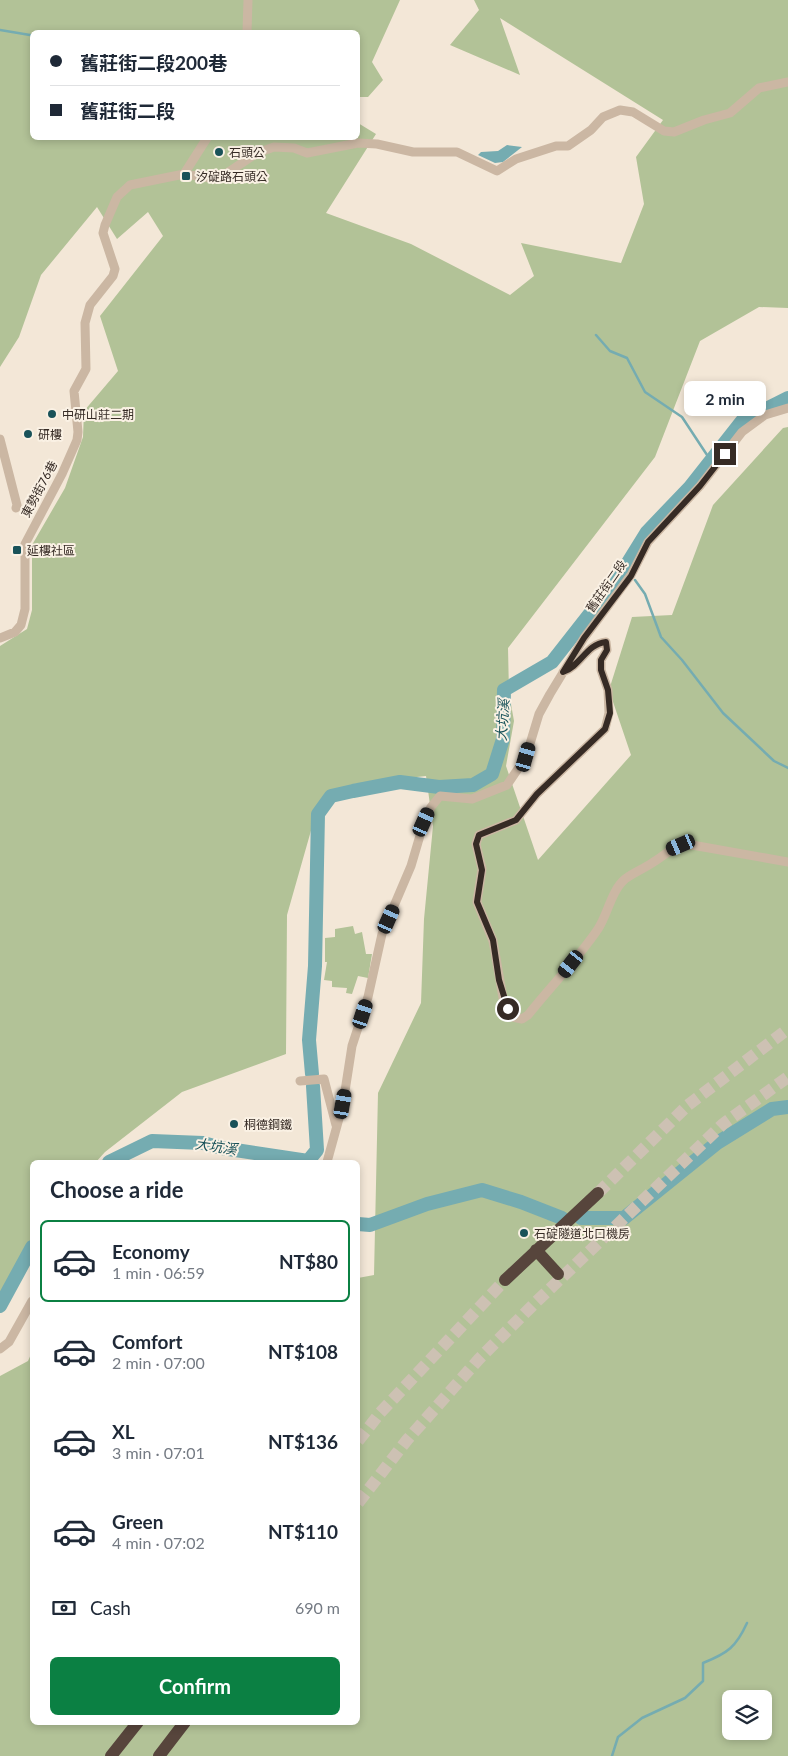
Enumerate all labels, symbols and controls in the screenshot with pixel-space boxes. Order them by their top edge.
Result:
text: 舊莊街二段200巷 [80,51,227,74]
text: 舊莊街二段 [80,99,175,122]
place label: 石頭公 [229,145,265,160]
marker: 石頭公 [213,146,225,158]
place label: 汐碇路石頭公 [196,169,268,184]
marker: 汐碇路石頭公 [180,170,192,182]
callout: 2 min [684,382,766,416]
text: 2 min [705,389,745,408]
place label: 中研山莊二期 [62,407,134,422]
marker: 中研山莊二期 [46,408,58,420]
place label: 研樓 [38,427,62,442]
marker: 研樓 [22,428,34,440]
route end [714,443,736,465]
street label: 東勢街76巷 [18,458,60,520]
place label: 延樓社區 [27,543,75,558]
marker: 延樓社區 [11,544,23,556]
street label: 舊莊街二段 [583,557,629,615]
water label: 大坑溪 [492,696,512,742]
car [514,741,537,773]
car [411,805,436,839]
car [664,832,697,858]
car [376,902,401,936]
car [555,948,586,980]
car [351,997,374,1031]
route start [497,998,519,1020]
car [333,1088,352,1120]
place label: 桐德鋼鐵 [244,1117,292,1132]
marker: 桐德鋼鐵 [228,1118,240,1130]
water label: 大坑溪 [194,1135,240,1158]
text: Choose a ride [50,1176,184,1203]
place label: 石碇隧道北口機房 [534,1226,630,1241]
marker: 石碇隧道北口機房 [518,1227,530,1239]
icon: car [52,1239,97,1284]
text: Economy [112,1240,190,1263]
text: NT$80 [279,1250,338,1273]
text: 1 min · 06:59 [112,1263,205,1282]
icon: car [52,1329,97,1374]
text: Comfort [112,1330,183,1353]
text: NT$108 [268,1340,338,1363]
text: 2 min · 07:00 [112,1353,205,1372]
icon: car [52,1419,97,1464]
text: XL [112,1420,135,1443]
text: NT$136 [268,1430,338,1453]
text: 3 min · 07:01 [112,1443,205,1462]
icon: car [52,1509,97,1554]
text: Green [112,1510,163,1533]
text: NT$110 [268,1520,338,1543]
text: 4 min · 07:02 [112,1533,205,1552]
icon: cash [50,1594,78,1622]
text: Cash [90,1596,131,1619]
text: 690 m [295,1598,340,1617]
button: Confirm [50,1657,340,1715]
map controls [722,1690,772,1740]
button: layers [722,1690,772,1740]

